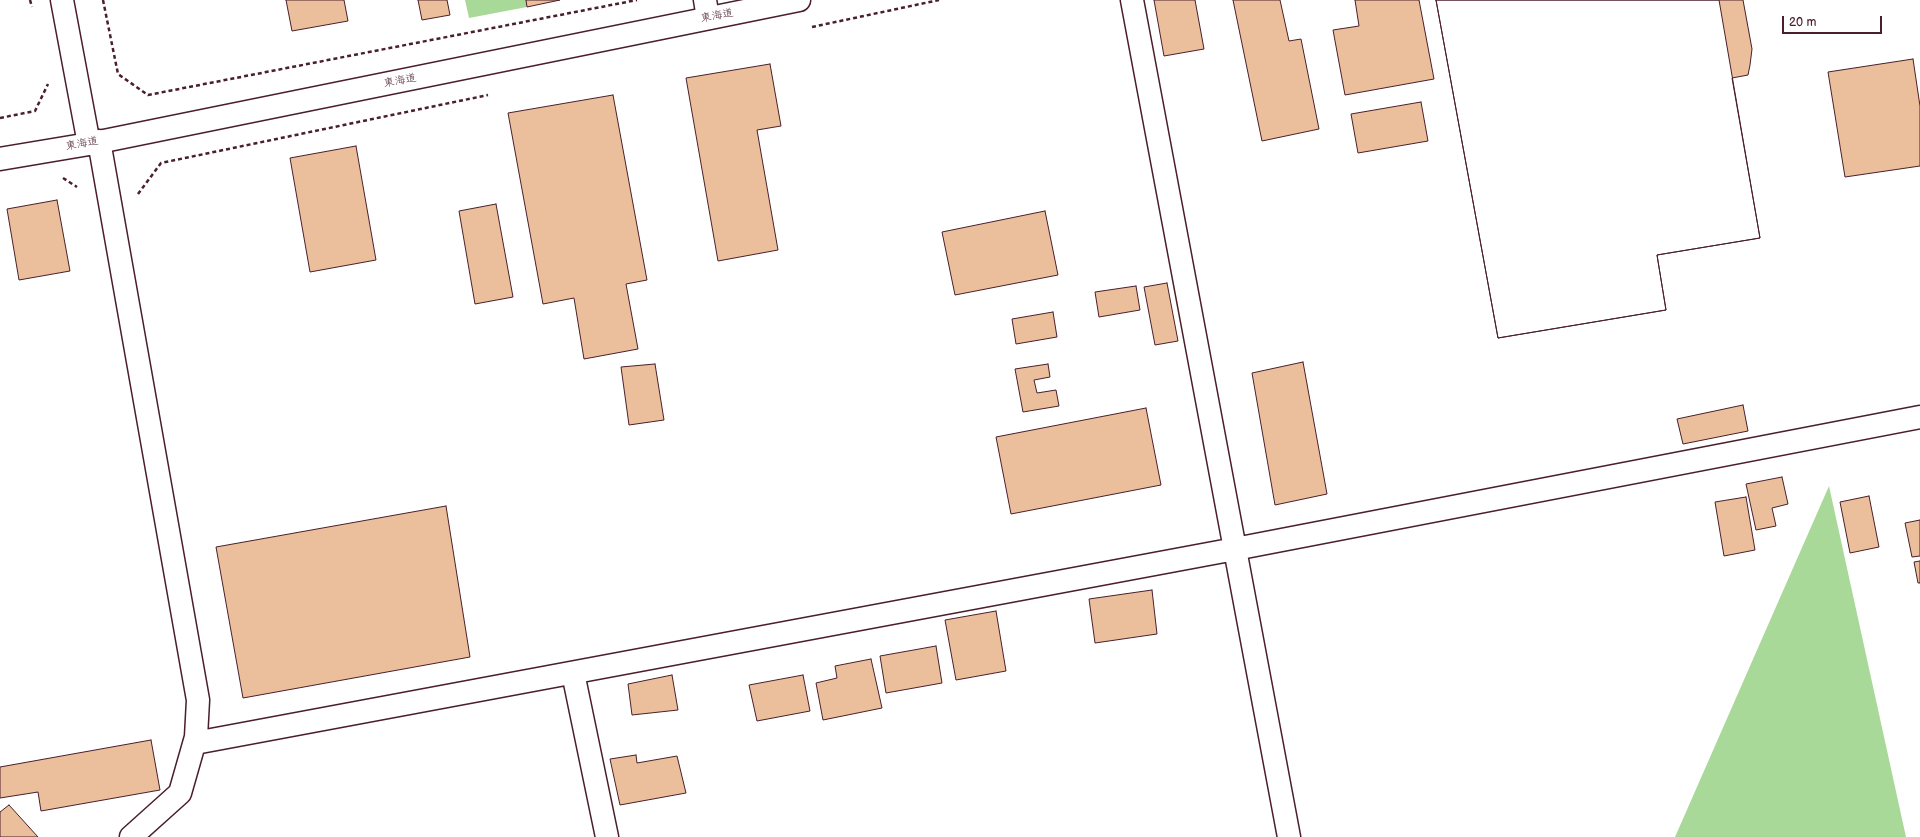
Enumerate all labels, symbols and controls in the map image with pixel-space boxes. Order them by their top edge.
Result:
street label: 東海道 [700,6,734,26]
scale bar [1784,8,1884,34]
text: 20 m [1789,15,1816,30]
street label: 東海道 [383,71,417,91]
street label: 東海道 [65,134,99,154]

